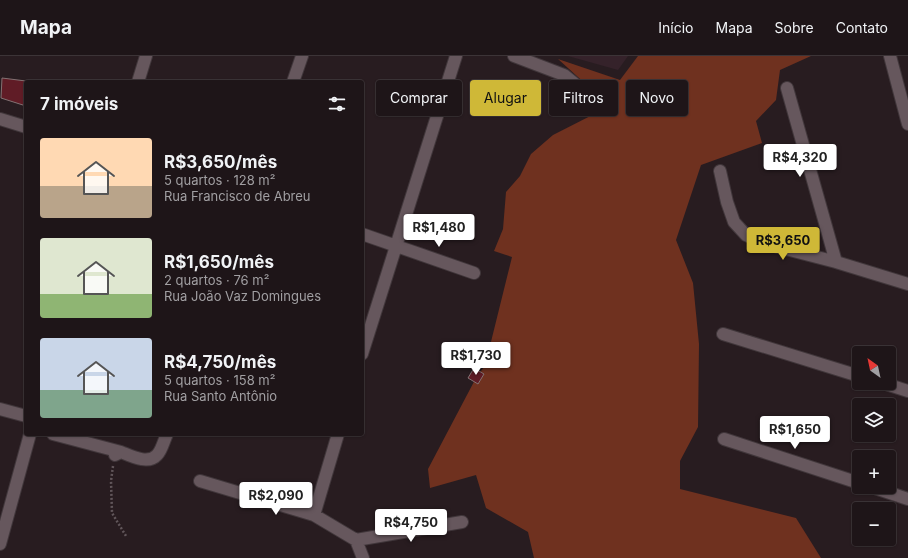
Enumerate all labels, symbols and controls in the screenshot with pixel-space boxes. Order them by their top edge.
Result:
text: Mapa [20,16,72,39]
text: Início [658,19,694,36]
text: Mapa [716,19,753,36]
text: Sobre [775,19,814,36]
text: Contato [836,19,888,36]
chip: Comprar [376,80,462,116]
chip: Alugar [470,80,541,116]
chip: Filtros [549,80,618,116]
chip: Novo [626,80,688,116]
icon: filters [326,93,348,115]
text: 7 imóveis [40,94,118,114]
pin: R$4,320 [763,144,837,178]
text: R$4,320 [773,149,827,165]
text: R$3,650/mês [164,152,277,172]
icon: home [72,154,120,202]
text: 5 quartos · 128 m² [164,172,276,188]
text: Rua Francisco de Abreu [164,188,311,204]
pin: R$1,480 [402,214,476,248]
text: R$1,480 [412,219,466,235]
pin: R$3,650 [746,227,820,261]
text: R$3,650 [756,232,810,248]
text: R$1,650/mês [164,252,274,272]
icon: home [72,254,120,302]
text: 2 quartos · 76 m² [164,272,269,288]
text: Rua João Vaz Domingues [164,288,321,304]
pin: R$1,730 [439,342,513,376]
north arrow [852,346,896,390]
map controls [852,346,896,546]
text: R$1,730 [450,347,502,363]
text: R$4,750/mês [164,352,276,372]
icon: home [72,354,120,402]
text: 5 quartos · 158 m² [164,372,275,388]
text: Rua Santo Antônio [164,388,277,404]
button: layers [852,398,896,442]
pin: R$1,650 [758,416,832,450]
text: R$1,650 [769,421,821,437]
button: + [852,450,896,494]
pin: R$2,090 [239,482,313,516]
text: R$2,090 [248,487,304,503]
button: − [852,502,896,546]
pin: R$4,750 [374,509,448,543]
text: R$4,750 [384,514,438,530]

